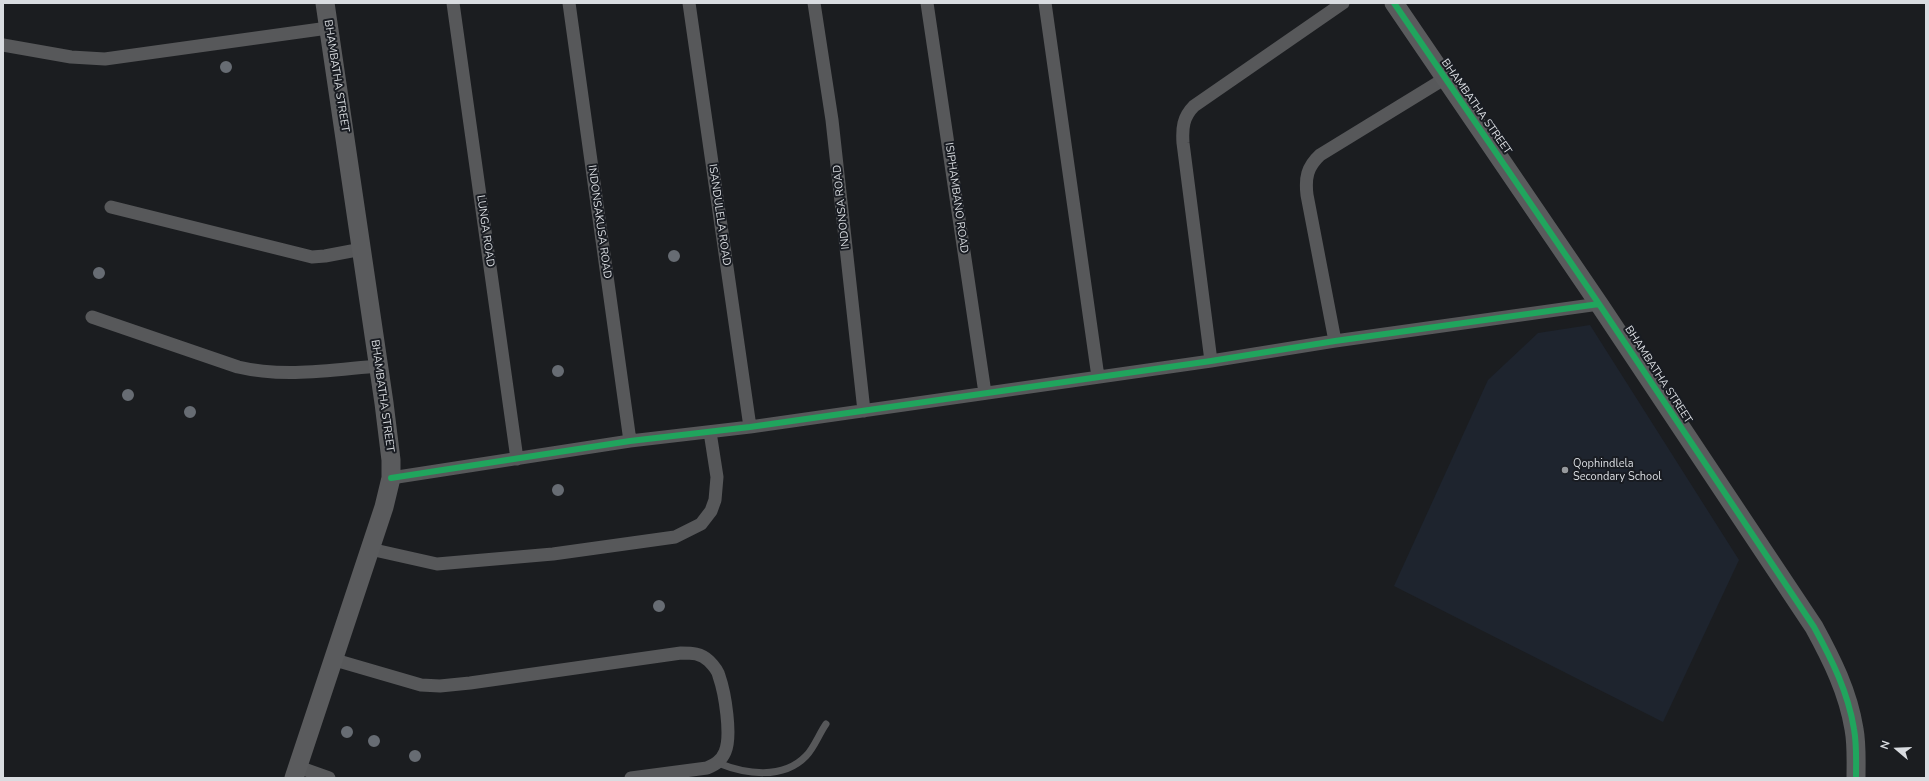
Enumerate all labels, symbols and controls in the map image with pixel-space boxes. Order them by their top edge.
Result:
street label: BHAMBATHA STREET [321,19,351,133]
street label: BHAMBATHA STREET [1438,57,1514,157]
street label: ISIPHAMBANO ROAD [942,142,970,254]
street label: ISANDULELA ROAD [705,163,733,267]
street label: INDONSAKUSA ROAD [584,164,614,280]
street label: INDONSA ROAD [831,164,853,250]
street label: LUNGA ROAD [473,194,497,268]
street label: BHAMBATHA STREET [1622,324,1694,426]
street label: BHAMBATHA STREET [368,339,396,453]
place label: Qophindlela Secondary School [1573,457,1662,483]
marker: Qophindlela Secondary School [1560,465,1570,475]
north arrow [1877,729,1917,769]
text: N [1877,739,1894,751]

